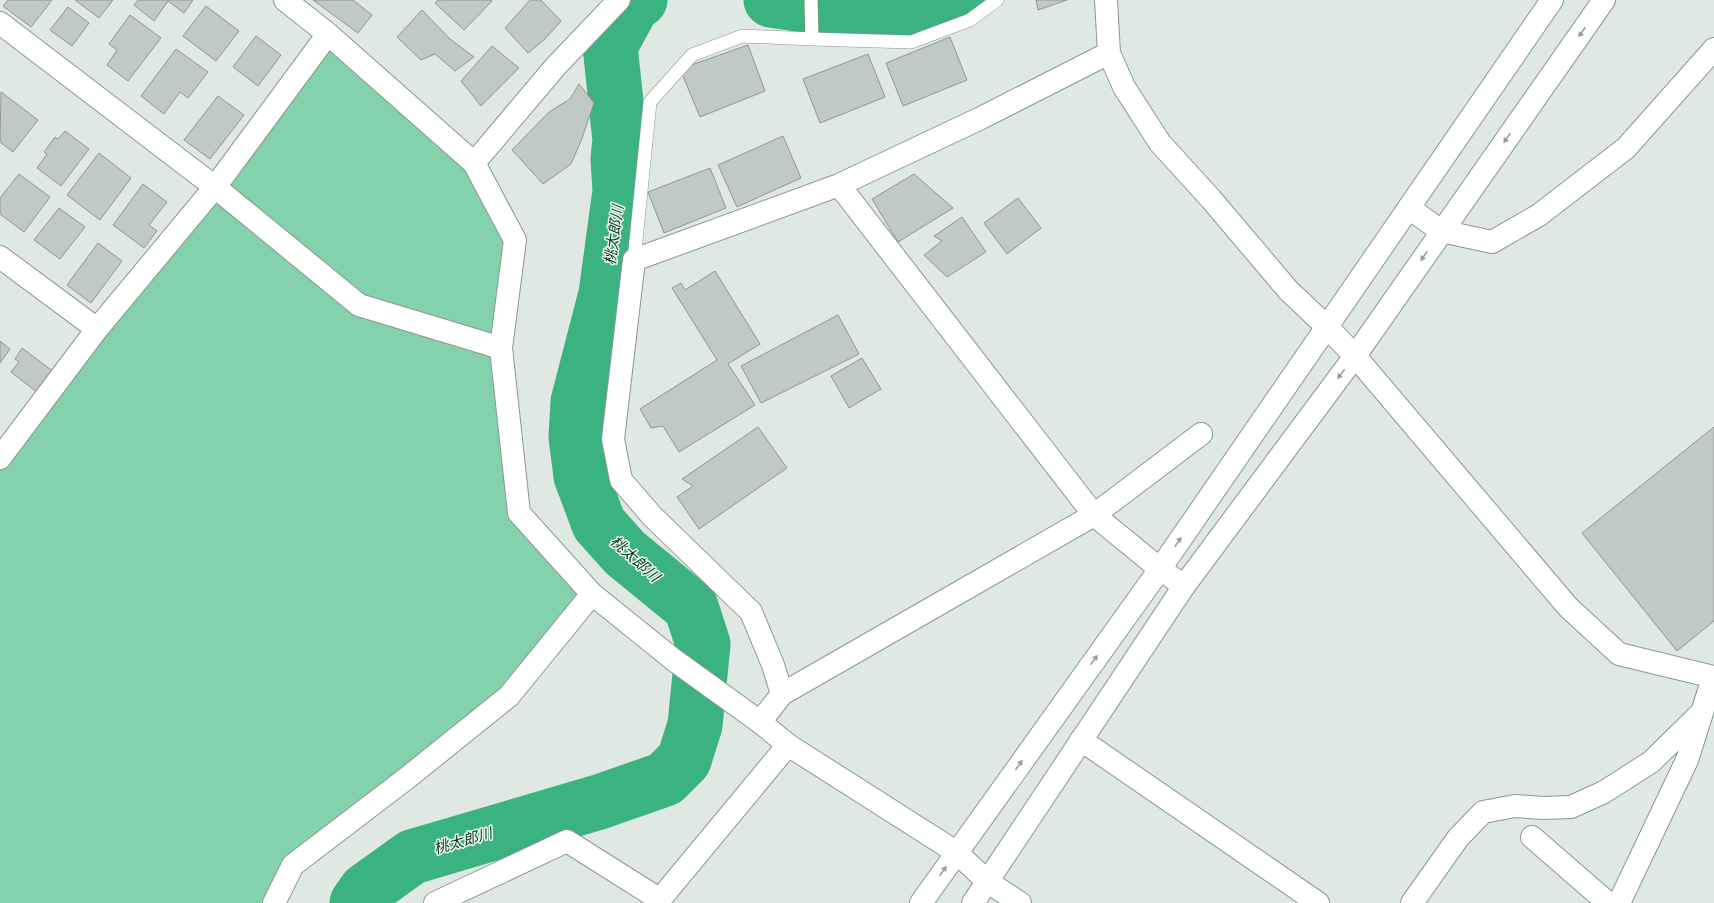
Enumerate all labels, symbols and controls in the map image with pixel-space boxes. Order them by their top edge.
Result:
one-way arrow [1578,27,1586,37]
one-way arrow [1503,133,1511,143]
water label: 桃太郎川 [601,202,627,266]
one-way arrow [1420,251,1428,261]
one-way arrow [1337,369,1345,379]
water label: 桃太郎川 [607,532,665,587]
one-way arrow [1174,537,1182,547]
one-way arrow [1090,654,1098,665]
one-way arrow [1015,760,1023,770]
water label: 桃太郎川 [432,824,496,858]
one-way arrow [939,866,947,876]

